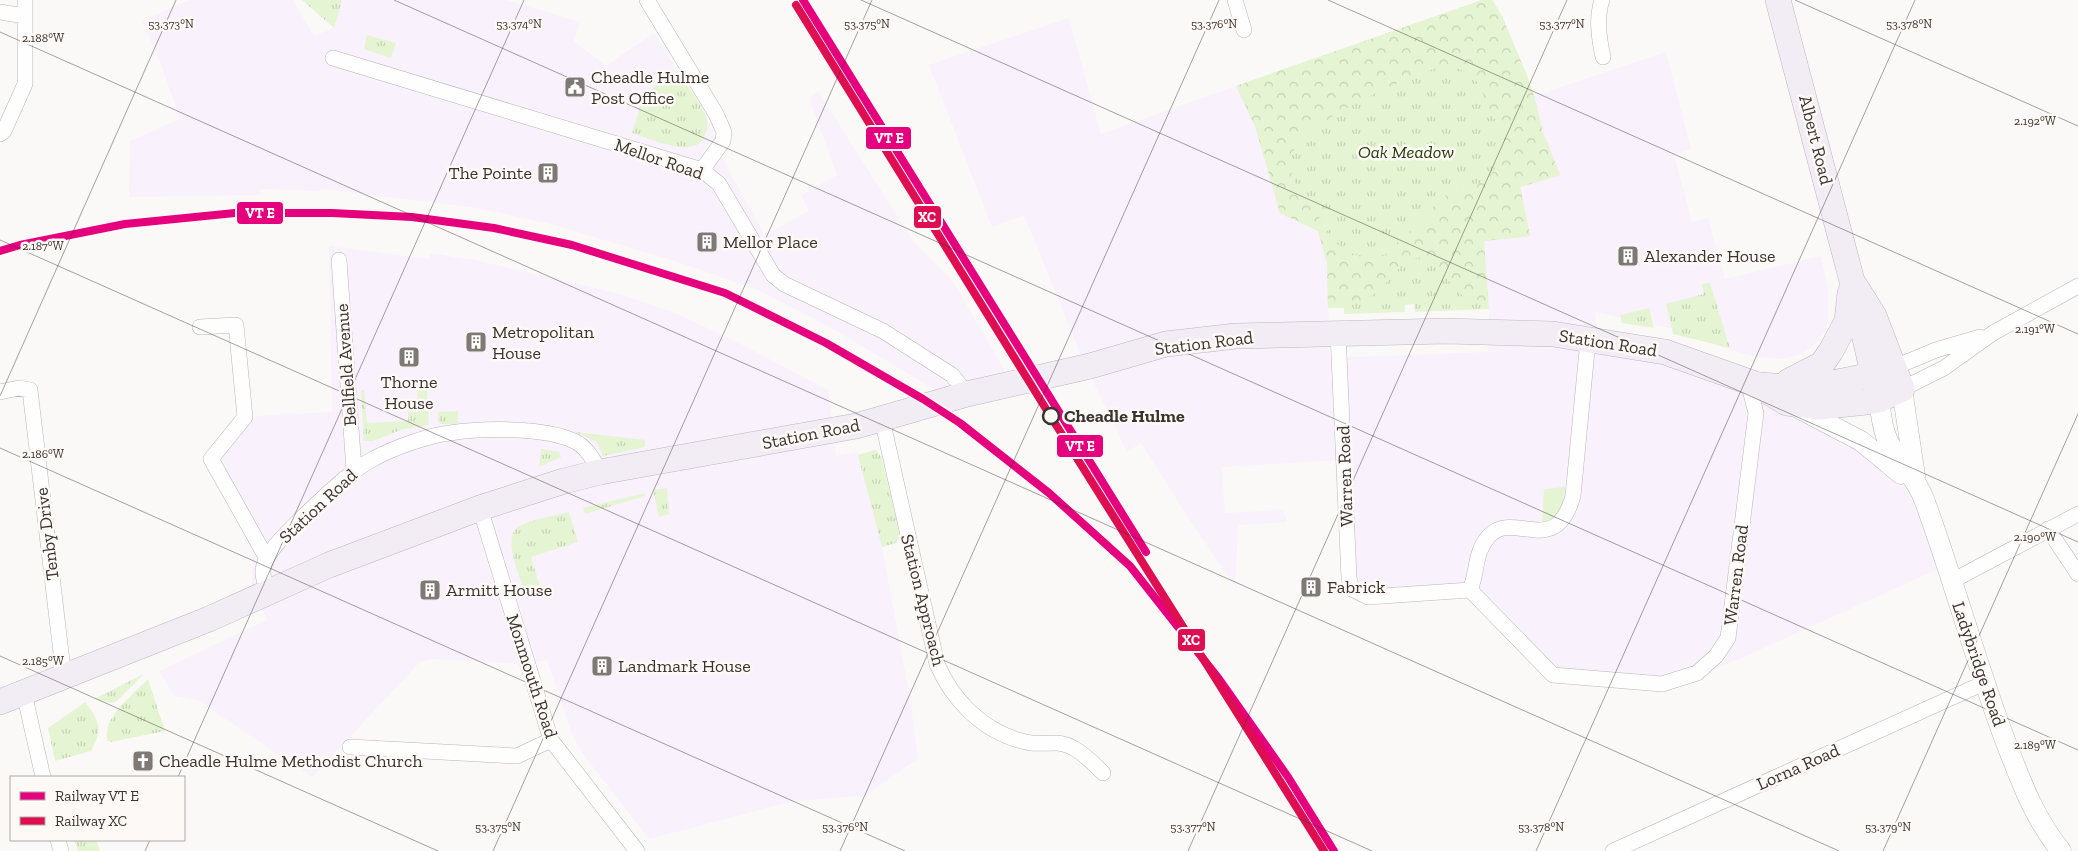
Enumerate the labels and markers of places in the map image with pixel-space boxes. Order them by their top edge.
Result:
place label: Cheadle Hulme Post Office [591,66,709,109]
public building icon: Cheadle Hulme Post Office [563,75,587,99]
building icon: The Pointe [536,161,560,185]
place label: The Pointe [449,162,532,184]
building icon: Mellor Place [695,230,719,254]
place label: Mellor Place [723,231,818,253]
building icon: Alexander House [1616,244,1640,268]
place label: Alexander House [1644,245,1776,267]
place label: Metropolitan House [492,321,595,364]
building icon: Metropolitan House [464,330,488,354]
building icon: Thorne House [397,345,421,369]
place label: Thorne House [381,371,437,414]
place label: Cheadle Hulme [1064,405,1185,427]
marker: Cheadle Hulme [1042,407,1060,425]
building icon: Fabrick [1299,575,1323,599]
place label: Fabrick [1327,576,1386,598]
building icon: Armitt House [418,578,442,602]
place label: Armitt House [446,579,552,601]
building icon: Landmark House [590,654,614,678]
place label: Landmark House [618,655,751,677]
church icon: Cheadle Hulme Methodist Church [131,749,155,773]
place label: Cheadle Hulme Methodist Church [159,750,423,772]

